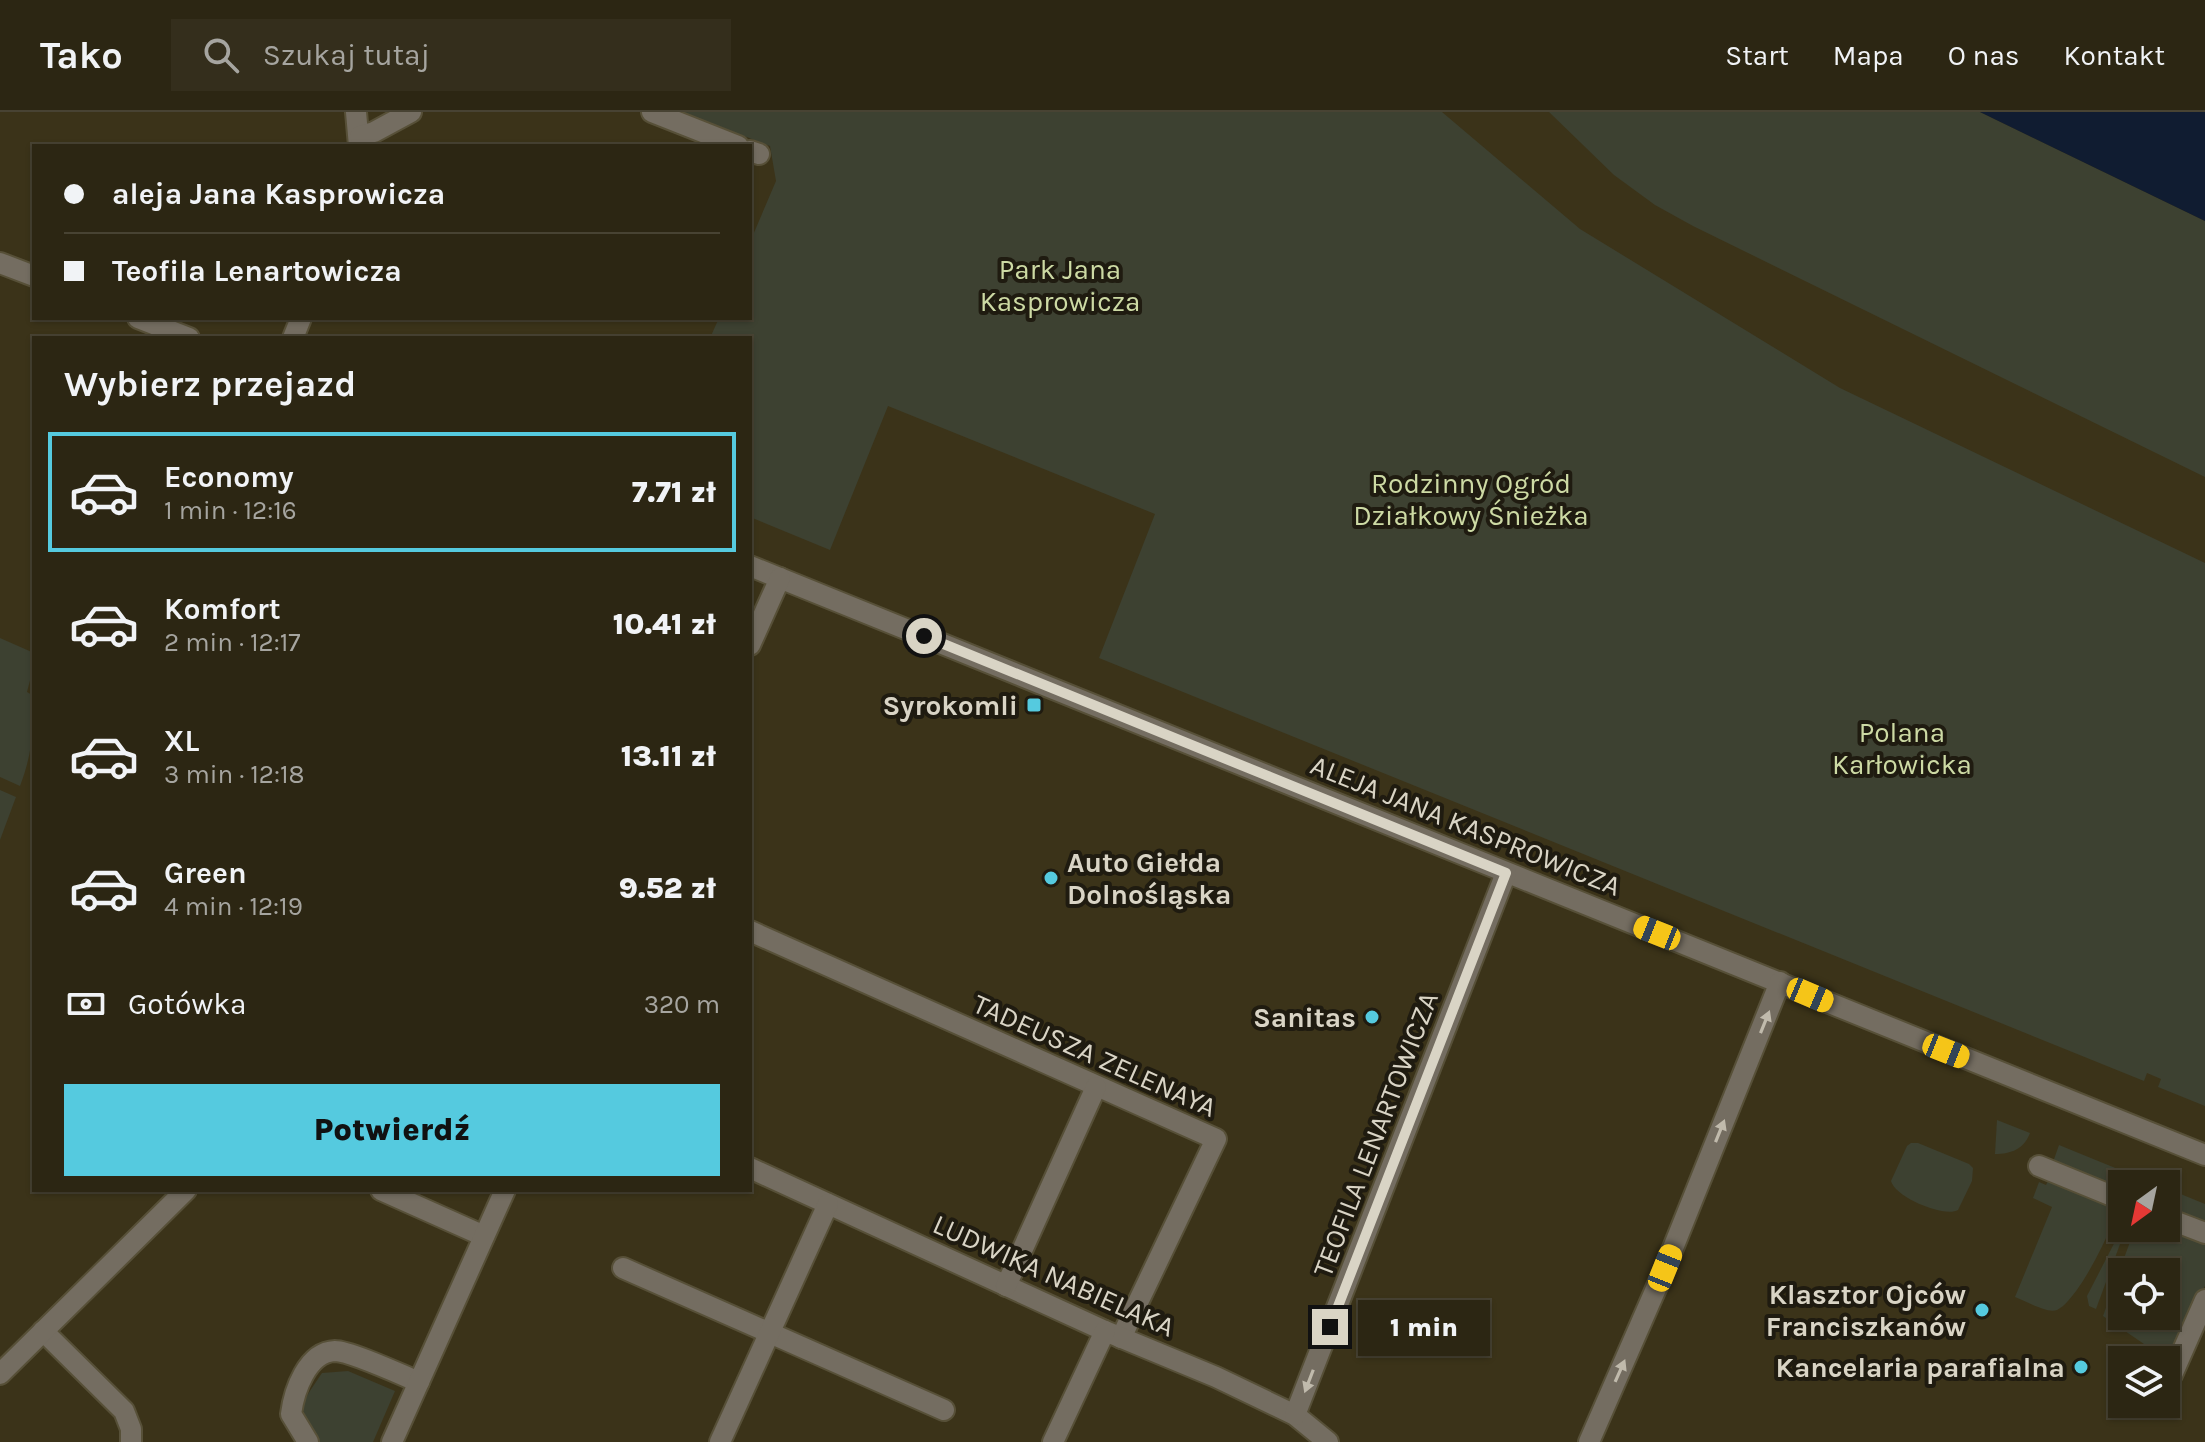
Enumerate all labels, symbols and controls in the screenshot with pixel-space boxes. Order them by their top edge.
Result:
search box [171,19,731,91]
text: Tako [40,33,123,78]
icon: search [199,33,243,77]
text: Szukaj tutaj [263,37,430,73]
text: Start [1725,39,1789,72]
text: Mapa [1833,39,1904,72]
text: O nas [1948,39,2020,72]
text: Kontakt [2064,39,2165,72]
text: aleja Jana Kasprowicza [112,176,445,212]
text: Teofila Lenartowicza [112,253,402,289]
park label: Park Jana Kasprowicza [980,253,1140,318]
text: Wybierz przejazd [64,363,356,405]
icon: car [68,456,140,528]
text: Economy [164,459,294,495]
park label: Rodzinny Ogród Działkowy Śnieżka [1353,467,1589,532]
text: 7.71 zł [632,474,716,510]
text: 1 min · 12:16 [164,495,297,526]
icon: car [68,588,140,660]
text: Komfort [164,591,281,627]
text: 10.41 zł [613,606,716,642]
route start [906,618,942,654]
text: 2 min · 12:17 [164,627,300,658]
place label: Syrokomli [883,689,1018,722]
marker: Syrokomli [1025,696,1043,714]
park label: Polana Karłowicka [1832,716,1972,781]
icon: car [68,720,140,792]
text: XL [164,723,199,759]
text: 13.11 zł [621,738,716,774]
street label: ALEJA JANA KASPROWICZA [1306,748,1626,903]
text: 3 min · 12:18 [164,759,305,790]
place label: Auto Giełda Dolnośląska [1067,846,1231,911]
icon: car [68,852,140,924]
text: Green [164,855,247,891]
marker: Auto Giełda Dolnośląska [1042,869,1060,887]
text: 9.52 zł [619,870,716,906]
text: 4 min · 12:19 [164,891,303,922]
car [1630,913,1684,953]
car [1783,975,1837,1015]
icon: cash [64,982,108,1026]
text: Gotówka [128,986,247,1022]
street label: TADEUSZA ZELENAYA [968,987,1222,1124]
street label: TEOFILA LENARTOWICZA [1306,987,1445,1281]
text: 320 m [644,989,720,1020]
place label: Sanitas [1253,1001,1356,1034]
marker: Sanitas [1363,1008,1381,1026]
one-way arrow [1759,1010,1772,1034]
car [1919,1031,1973,1071]
button: Potwierdź [64,1084,720,1176]
one-way arrow [1714,1119,1727,1143]
north arrow [2108,1170,2180,1242]
map controls [2108,1170,2180,1418]
street label: LUDWIKA NABIELAKA [928,1207,1180,1344]
car [1645,1241,1685,1295]
button: locate [2108,1258,2180,1330]
place label: Klasztor Ojców Franciszkanów [1766,1278,1966,1343]
callout: 1 min [1358,1299,1490,1355]
marker: Klasztor Ojców Franciszkanów [1973,1301,1991,1319]
route end [1312,1309,1348,1345]
text: 1 min [1390,1312,1458,1343]
button: layers [2108,1346,2180,1418]
place label: Kancelaria parafialna [1776,1351,2065,1384]
marker: Kancelaria parafialna [2072,1358,2090,1376]
one-way arrow [1613,1359,1626,1382]
one-way arrow [1302,1369,1315,1393]

